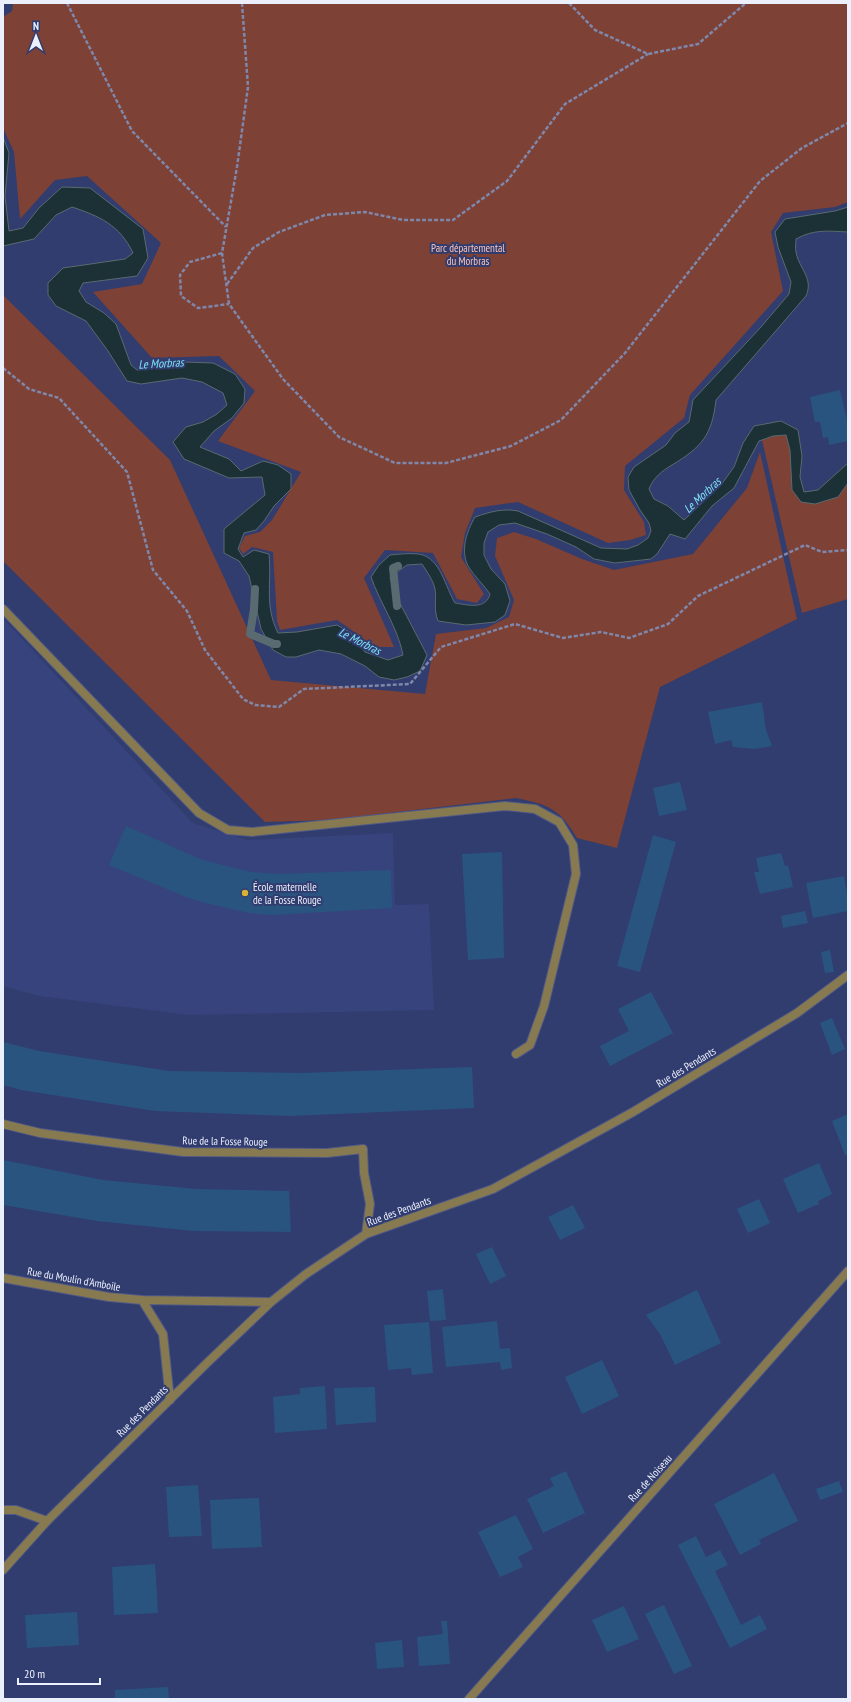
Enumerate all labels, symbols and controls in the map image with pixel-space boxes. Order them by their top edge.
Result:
north arrow [16,16,56,56]
text: N [33,19,39,33]
park label: Parc départemental du Morbras [431,241,505,268]
water label: Le Morbras [138,354,186,372]
water label: Le Morbras [680,473,725,516]
water label: Le Morbras [336,624,385,659]
place label: École maternelle de la Fosse Rouge [253,880,322,907]
marker: École maternelle de la Fosse Rouge [240,888,250,898]
street label: Rue des Pendants [654,1044,719,1090]
street label: Rue de la Fosse Rouge [182,1133,268,1149]
street label: Rue des Pendants [365,1193,433,1229]
street label: Rue du Moulin d'Amboile [26,1264,122,1294]
street label: Rue des Pendants [113,1382,171,1440]
street label: Rue de Noiseau [625,1451,675,1505]
scale bar [18,1660,100,1686]
text: 20 m [24,1666,45,1681]

